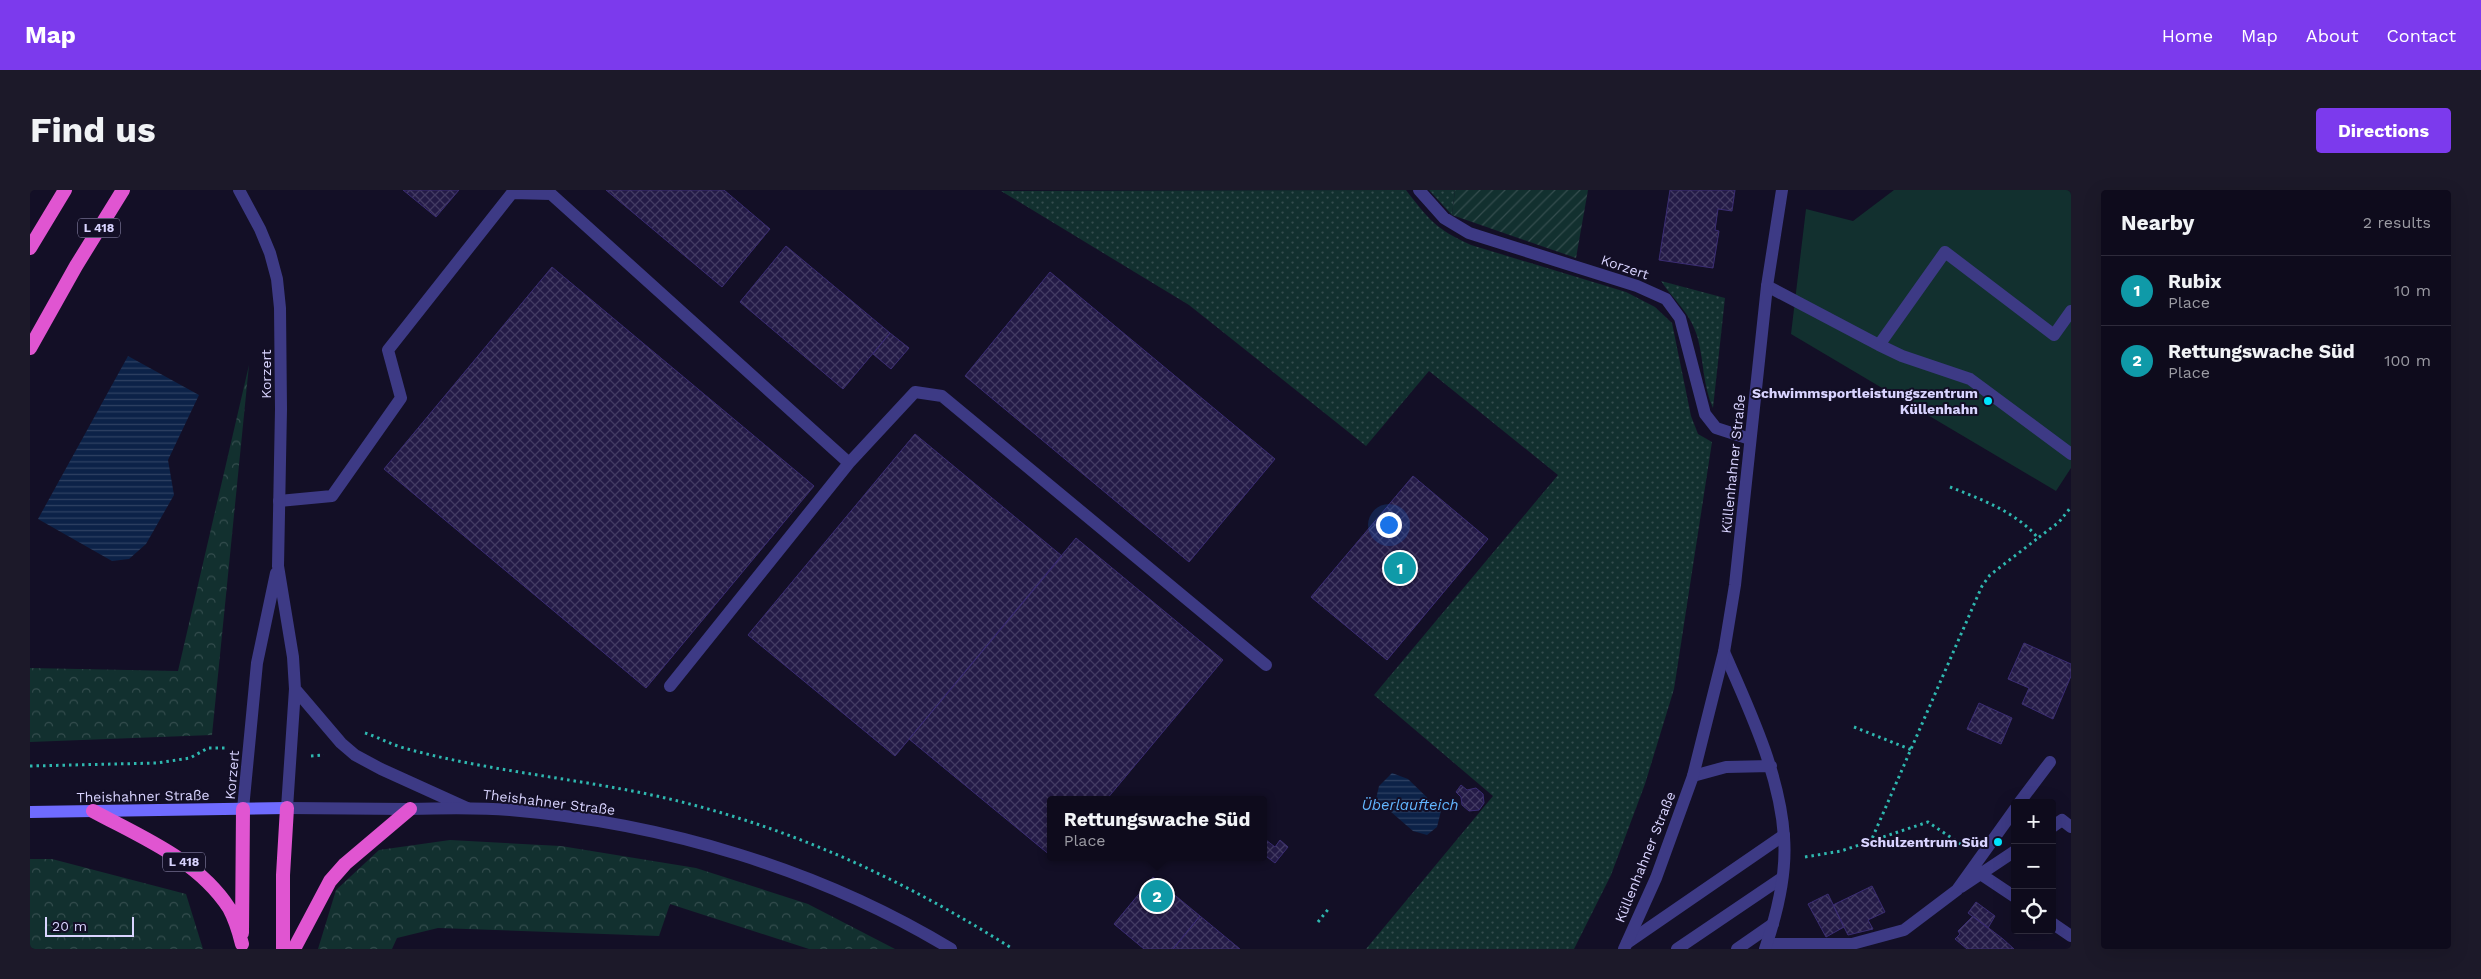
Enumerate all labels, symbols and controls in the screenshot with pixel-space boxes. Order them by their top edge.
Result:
text: Map [25,21,76,49]
text: Home [2162,25,2213,46]
text: Map [2241,25,2278,46]
text: About [2306,25,2358,46]
text: Contact [2386,25,2456,46]
button: Directions [2316,108,2451,153]
text: Find us [30,109,156,151]
text: Nearby [2121,210,2194,235]
text: 2 results [2363,213,2431,232]
road number: L 418 [78,218,120,238]
street label: Korzert [1599,251,1651,283]
text: Rubix [2168,270,2221,293]
text: 1 [2134,281,2140,300]
text: 10 m [2394,281,2431,300]
text: Place [2168,293,2210,312]
text: Rettungswache Süd [2168,340,2355,363]
street label: Korzert [258,349,274,399]
text: 2 [2132,351,2142,370]
text: 100 m [2384,351,2431,370]
text: Place [2168,363,2210,382]
place label: Schwimmsportleistungszentrum Küllenhahn [1752,385,1978,417]
street label: Küllenhahner Straße [1718,394,1748,534]
marker: Schwimmsportleistungszentrum Küllenhahn [1982,395,1994,407]
your location [1376,512,1402,538]
pin: 1 [1384,549,1416,587]
street label: Korzert [222,750,242,800]
street label: Theishahner Straße [482,786,616,818]
street label: Theishahner Straße [76,787,210,805]
street label: Küllenhahner Straße [1611,789,1679,925]
popup [1047,796,1267,861]
water label: Überlaufteich [1361,796,1459,814]
map controls [2011,799,2056,934]
button: + [2011,799,2056,844]
text: Rettungswache Süd [1064,808,1250,831]
text: Place [1064,831,1106,850]
place label: Schulzentrum Süd [1861,834,1988,850]
marker: Schulzentrum Süd [1992,836,2004,848]
button: − [2011,844,2056,889]
road number: L 418 [163,852,205,872]
pin: 2 [1141,877,1173,915]
button: locate [2011,889,2056,934]
scale bar [45,914,134,937]
text: 20 m [52,918,87,934]

